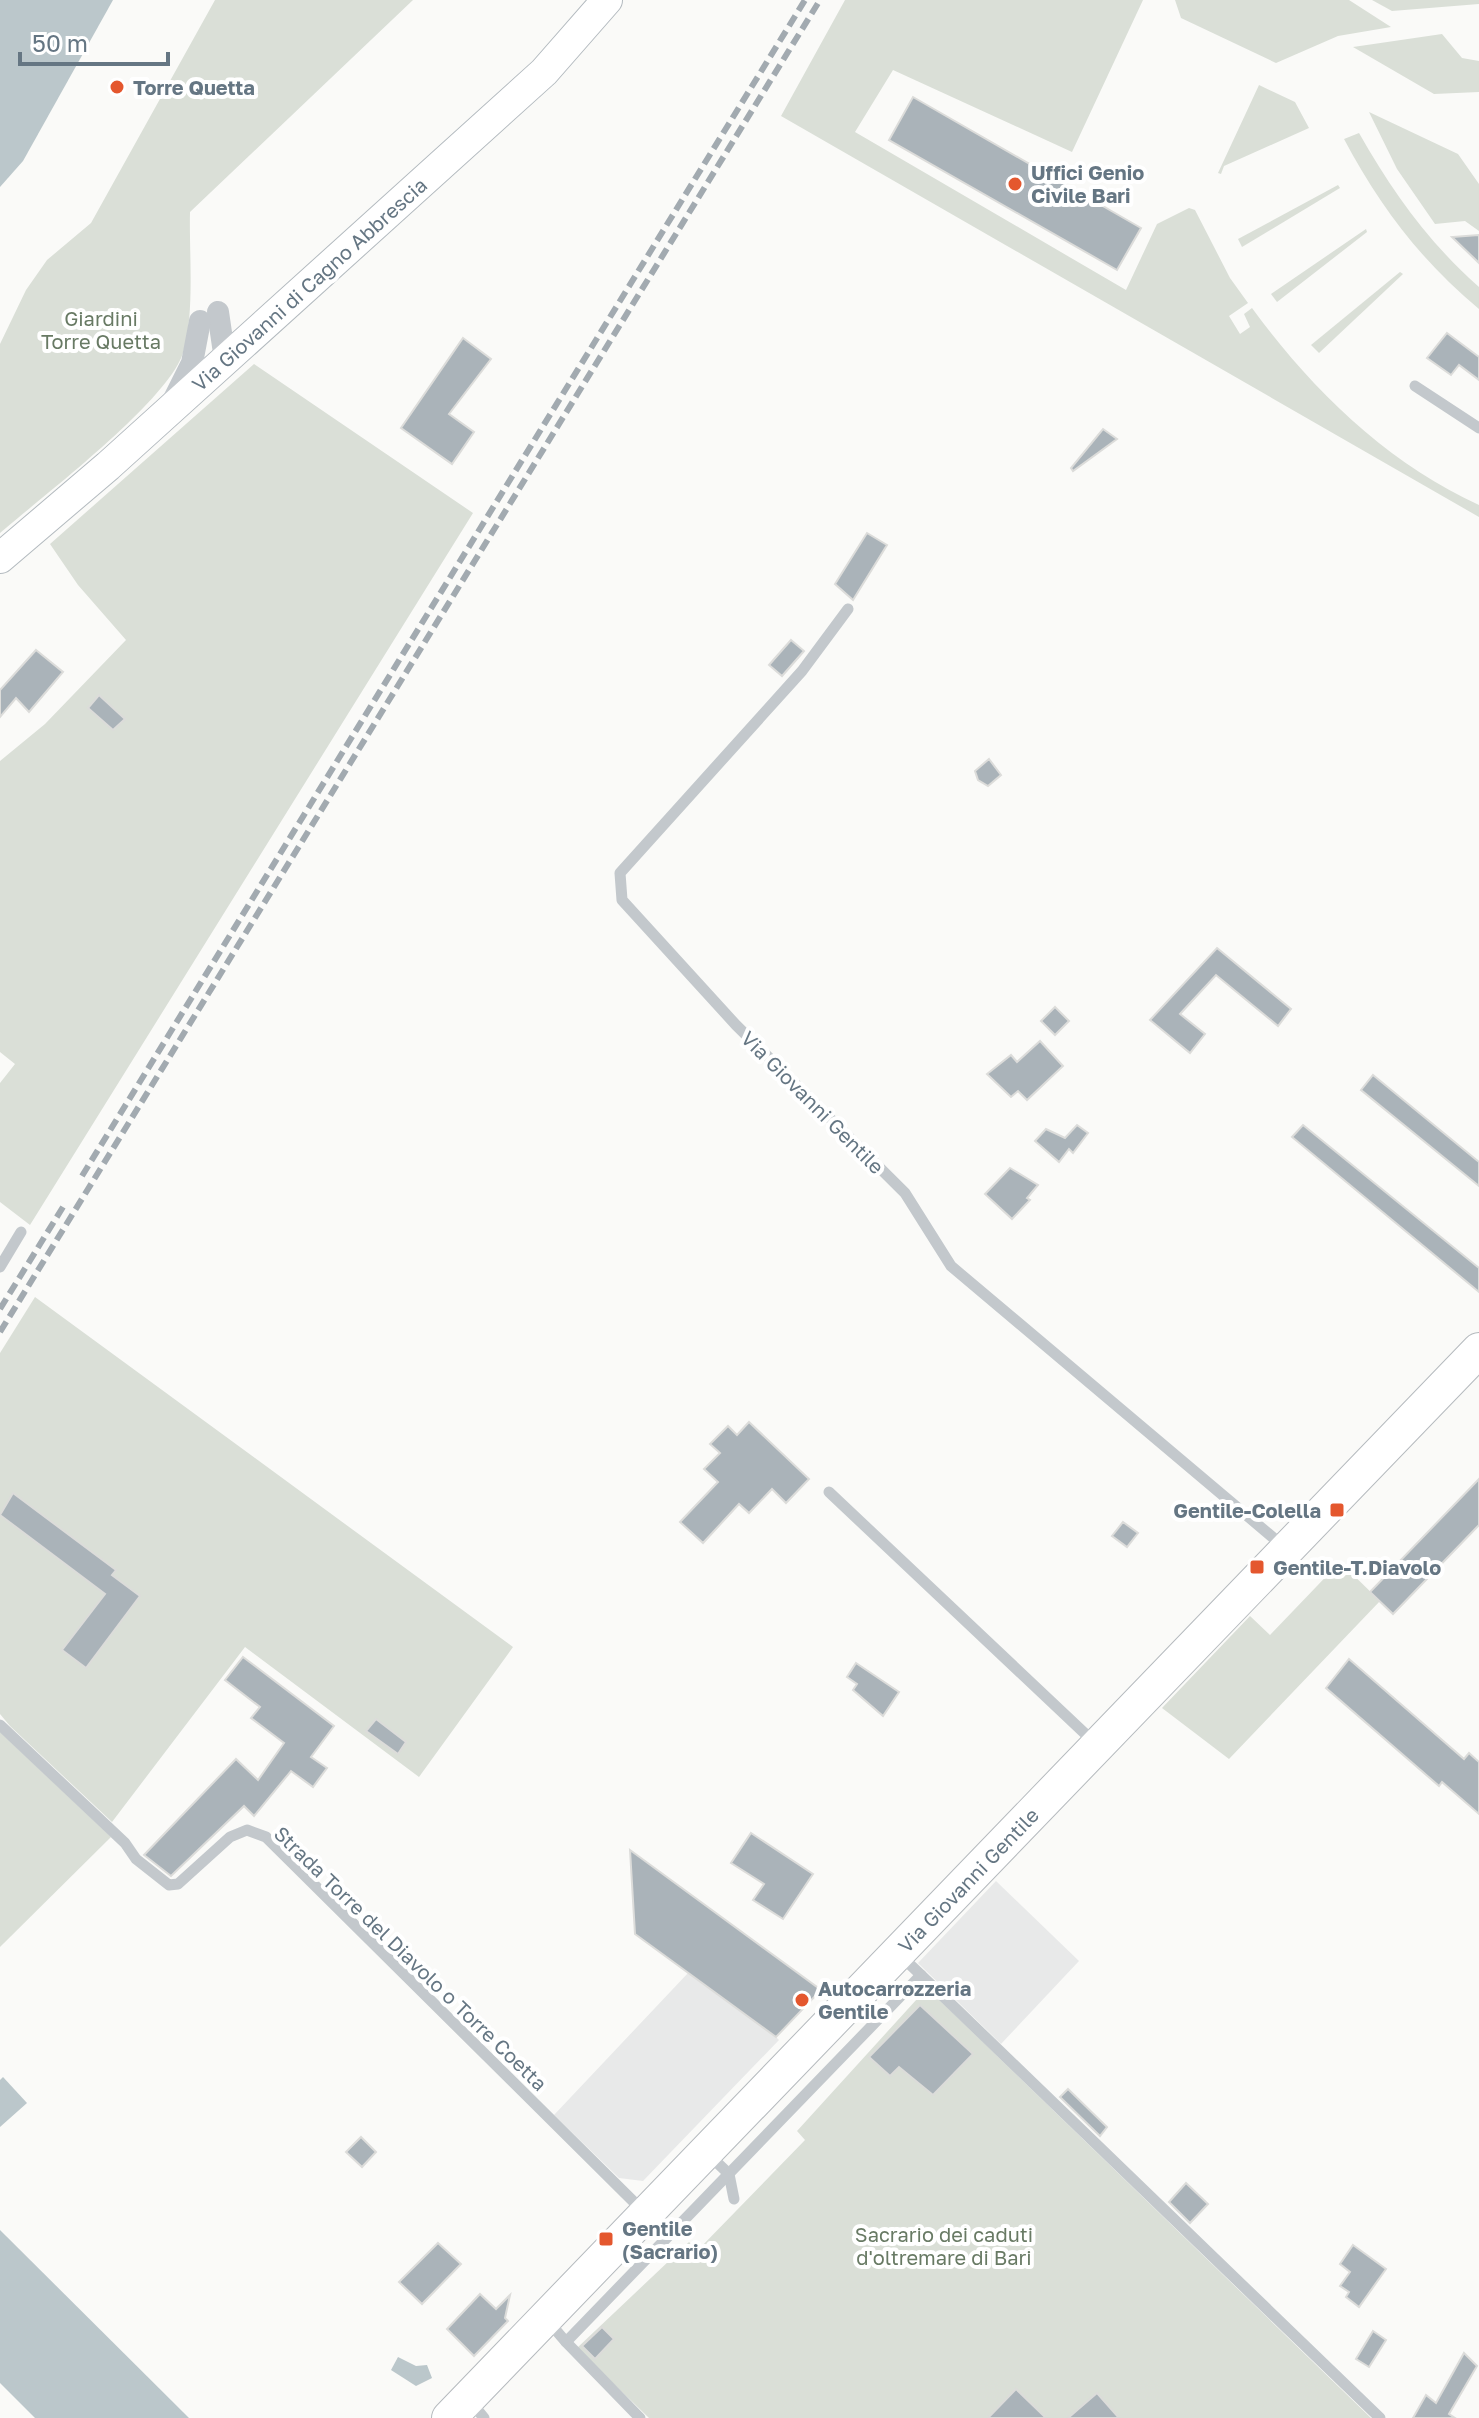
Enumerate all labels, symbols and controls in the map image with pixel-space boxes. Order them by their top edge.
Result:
scale bar [20,16,168,66]
text: 50 m [32,28,88,57]
place label: Torre Quetta [133,75,255,99]
marker: Torre Quetta [108,78,126,96]
place label: Uffici Genio Civile Bari [1031,160,1144,207]
street label: Via Giovanni di Cagno Abbrescia [187,172,431,396]
marker: Uffici Genio Civile Bari [1006,175,1024,193]
park label: Giardini Torre Quetta [41,306,161,353]
street label: Via Giovanni Gentile [737,1026,889,1178]
place label: Gentile-Colella [1173,1498,1321,1522]
marker: Gentile-Colella [1328,1501,1346,1519]
place label: Gentile-T.Diavolo [1273,1555,1441,1579]
marker: Gentile-T.Diavolo [1248,1558,1266,1576]
street label: Via Giovanni Gentile [893,1803,1043,1957]
street label: Strada Torre del Diavolo o Torre Coetta [270,1821,552,2095]
place label: Autocarrozzeria Gentile [818,1976,971,2023]
marker: Autocarrozzeria Gentile [793,1991,811,2009]
place label: Gentile (Sacrario) [622,2216,718,2263]
park label: Sacrario dei caduti d'oltremare di Bari [855,2222,1033,2269]
marker: Gentile (Sacrario) [597,2230,615,2248]

